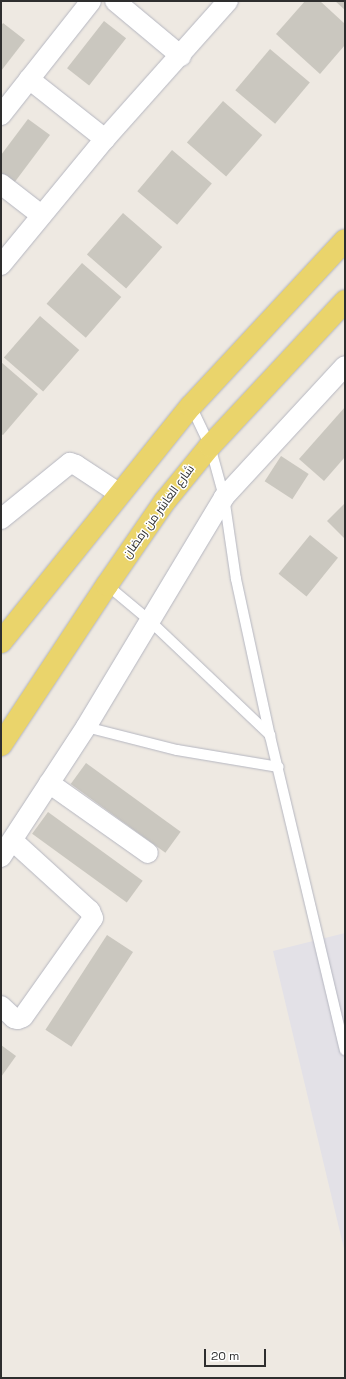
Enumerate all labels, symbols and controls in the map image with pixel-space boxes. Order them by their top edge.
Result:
street label: شارع العاشر من رمضان [120,462,198,562]
scale bar [206,1341,268,1367]
text: 20 m [211,1348,239,1364]

